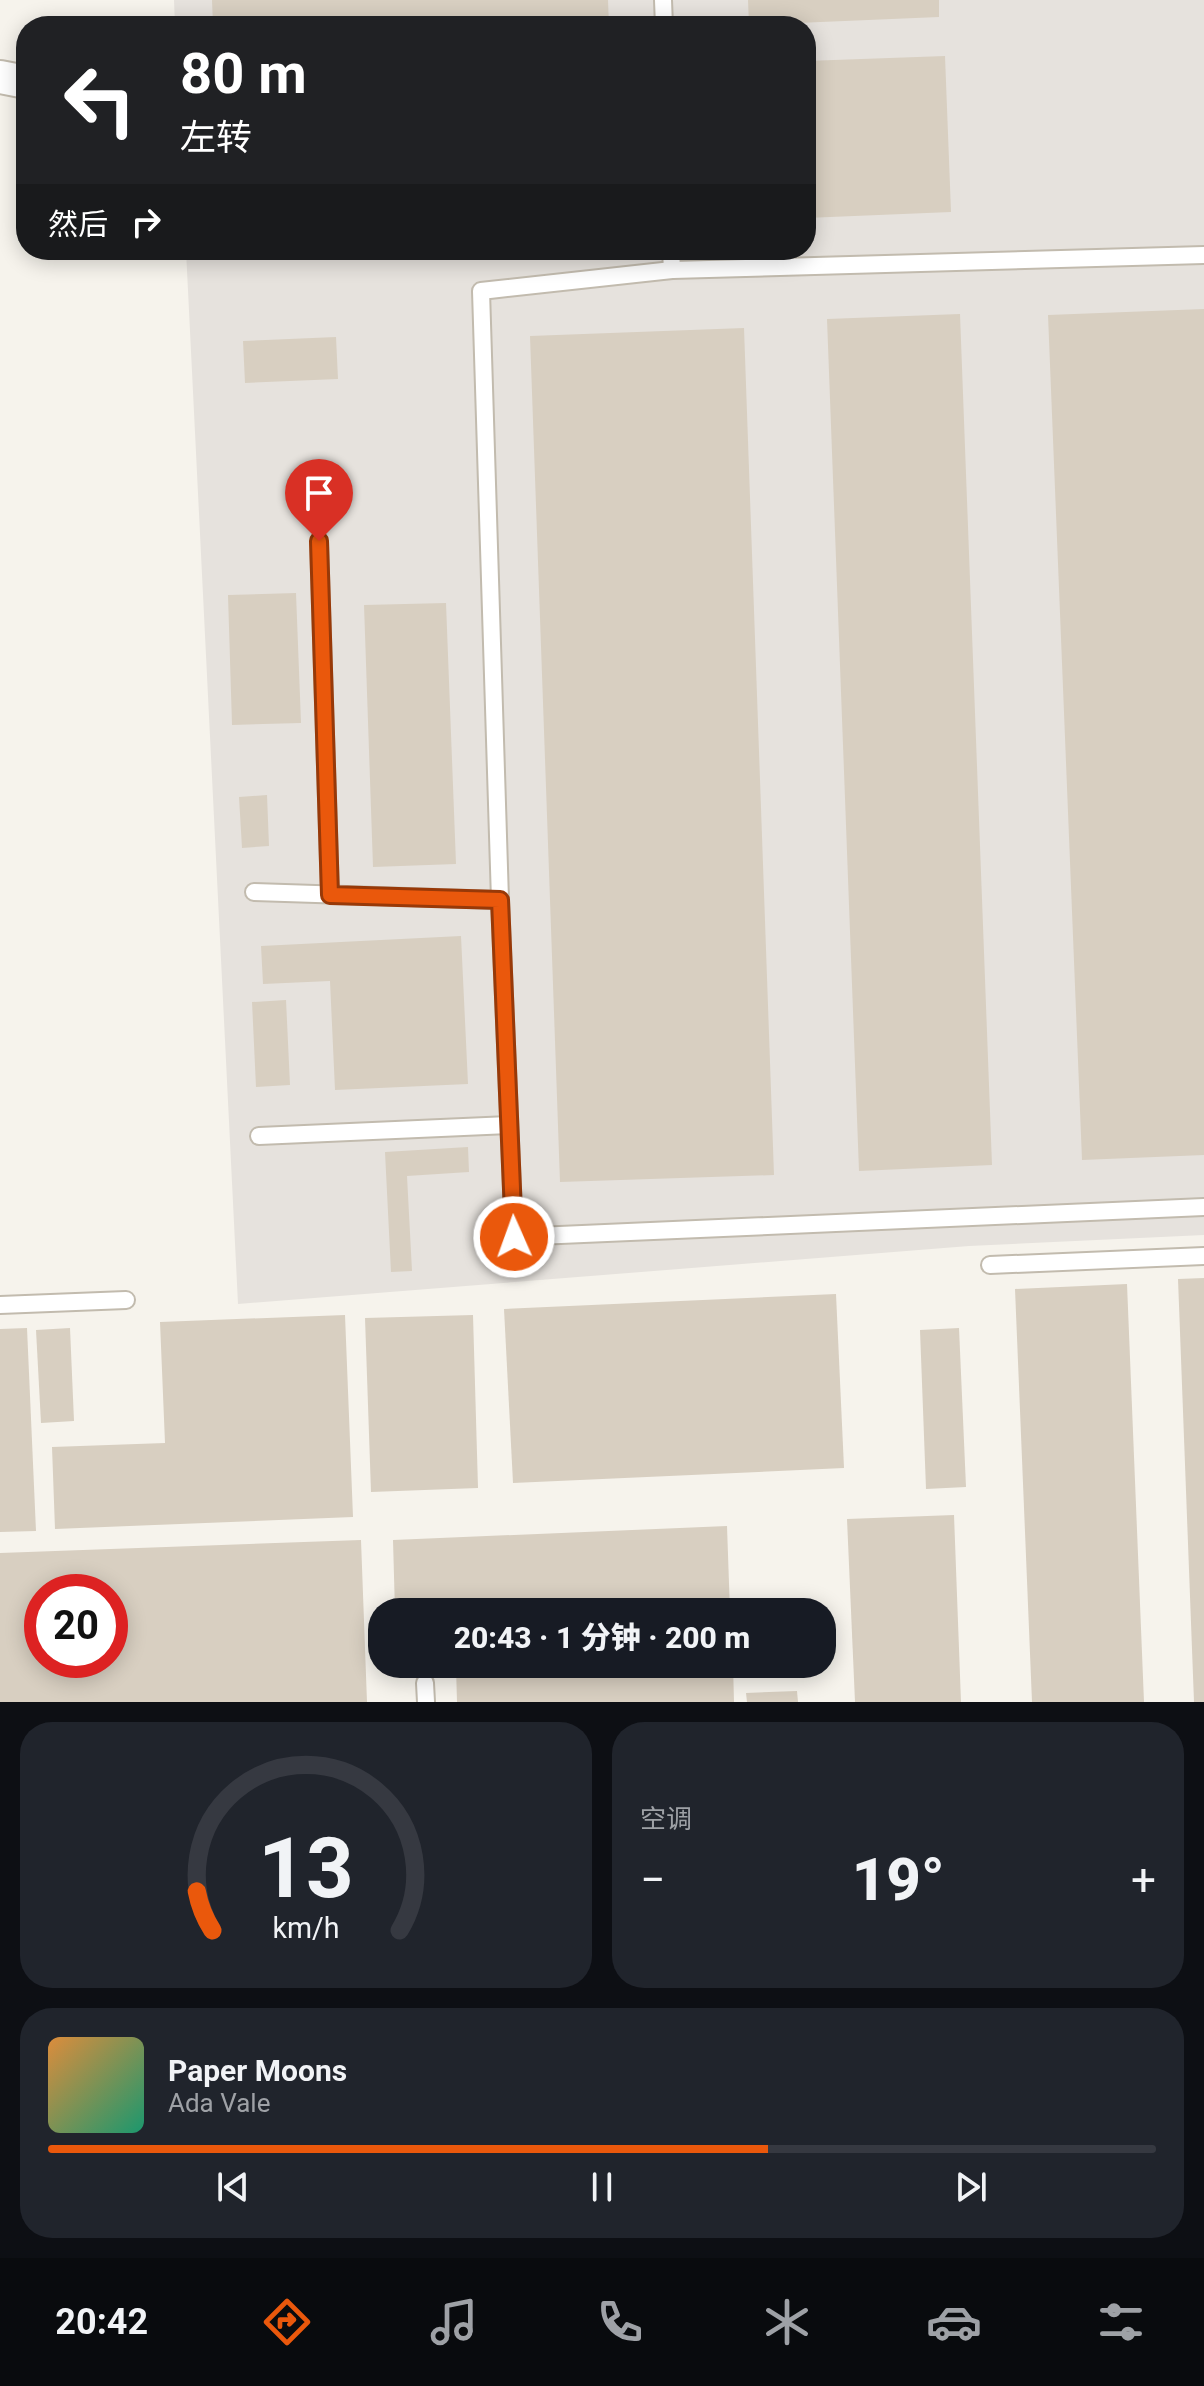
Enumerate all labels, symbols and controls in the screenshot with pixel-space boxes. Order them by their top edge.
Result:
text: 80 m [180,41,307,107]
icon: left [48,48,152,152]
text: 左转 [180,117,252,159]
icon: right [124,200,168,244]
text: 然后 [48,207,108,242]
pin [285,459,353,541]
icon: arrive [297,471,341,515]
position arrow [472,1195,556,1279]
speed limit sign: 20 [24,1574,128,1678]
text: 20:43 · 1 分钟 · 200 m [454,1620,750,1655]
text: 空调 [640,1804,692,1834]
text: 13 [258,1820,354,1917]
text: 19° [852,1844,945,1915]
text: − [640,1854,665,1906]
text: + [1131,1854,1156,1906]
text: km/h [272,1911,340,1945]
text: Paper Moons [168,2053,347,2088]
text: Ada Vale [168,2088,270,2118]
icon: previous [211,2165,255,2209]
icon: pause [580,2165,624,2209]
icon: next [949,2165,993,2209]
icon: directions [259,2294,315,2350]
icon: music [426,2294,482,2350]
icon: phone [592,2294,648,2350]
icon: climate [759,2294,815,2350]
icon: car [926,2294,982,2350]
icon: filters [1093,2294,1149,2350]
text: 20:42 [55,2301,148,2343]

